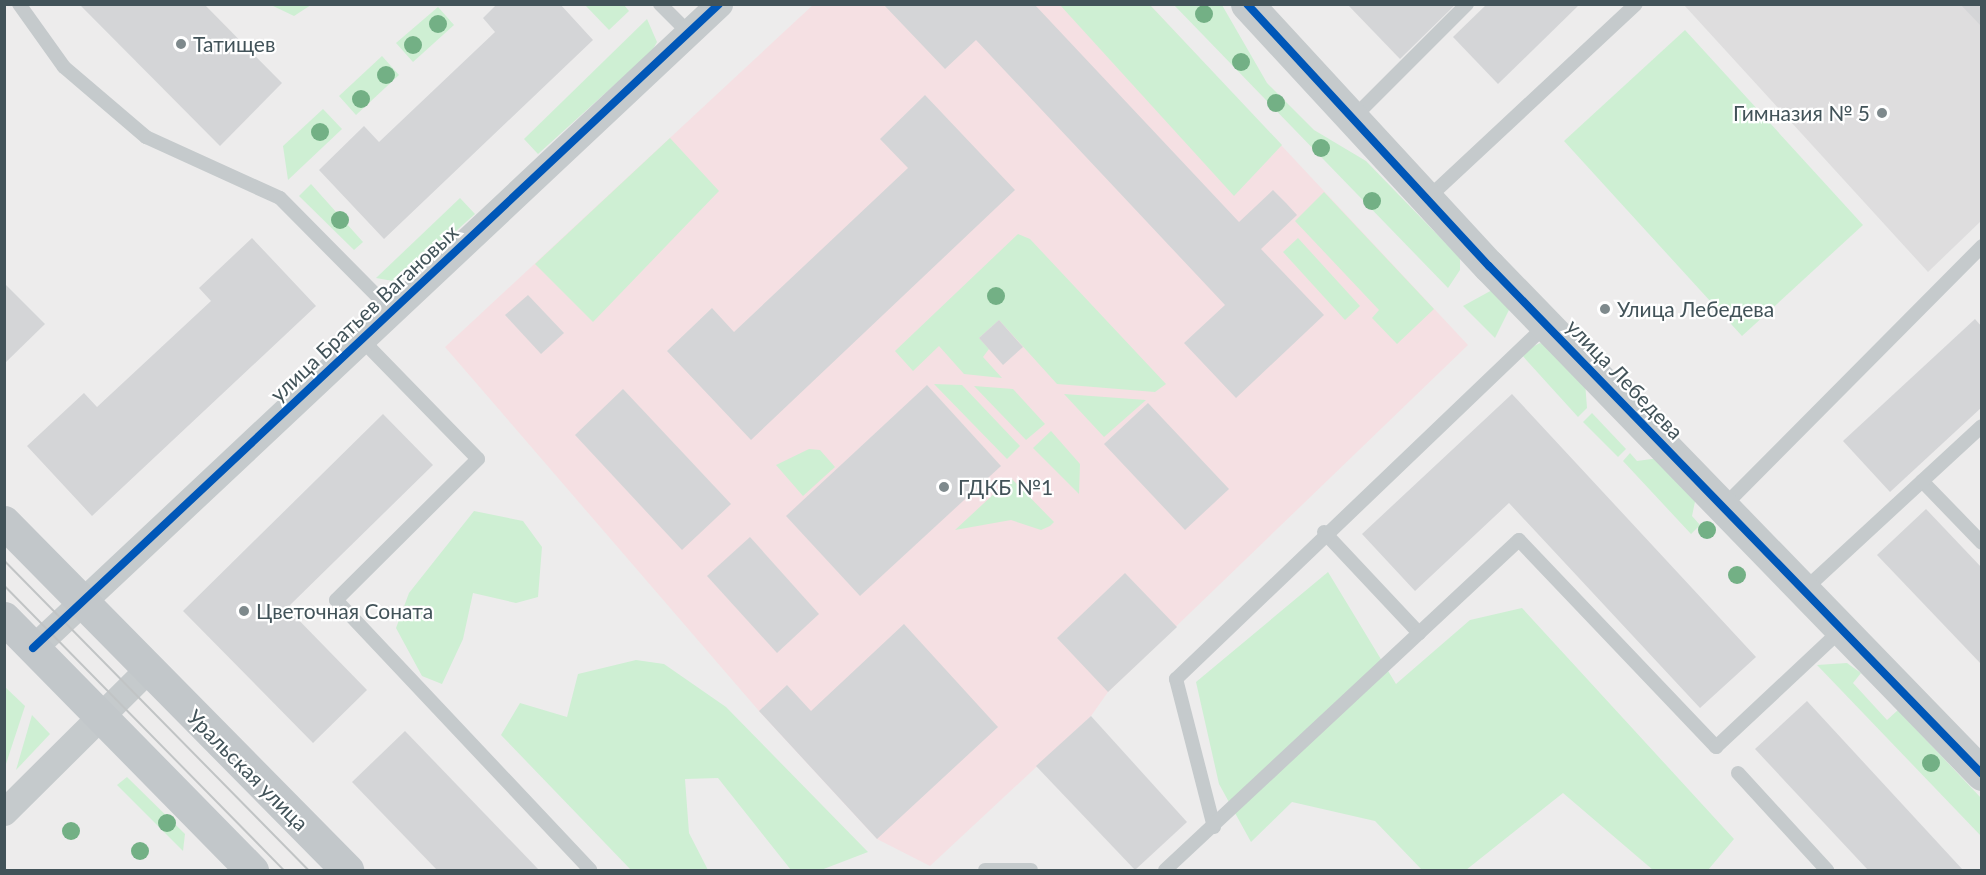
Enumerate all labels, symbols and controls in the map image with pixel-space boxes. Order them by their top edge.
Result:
place label: Татищев [193,31,275,57]
marker: Татищев [174,37,188,51]
place label: Гимназия № 5 [1733,100,1870,126]
marker: Гимназия № 5 [1875,106,1889,120]
street label: улица Братьев Вагановых [265,219,463,407]
place label: Улица Лебедева [1617,296,1774,322]
marker: Улица Лебедева [1598,302,1612,316]
street label: улица Лебедева [1561,314,1689,444]
place label: ГДКБ №1 [958,474,1053,500]
marker: ГДКБ №1 [935,478,953,496]
place label: Цветочная Соната [256,598,433,624]
marker: Цветочная Соната [237,604,251,618]
street label: Уральская улица [182,704,314,836]

